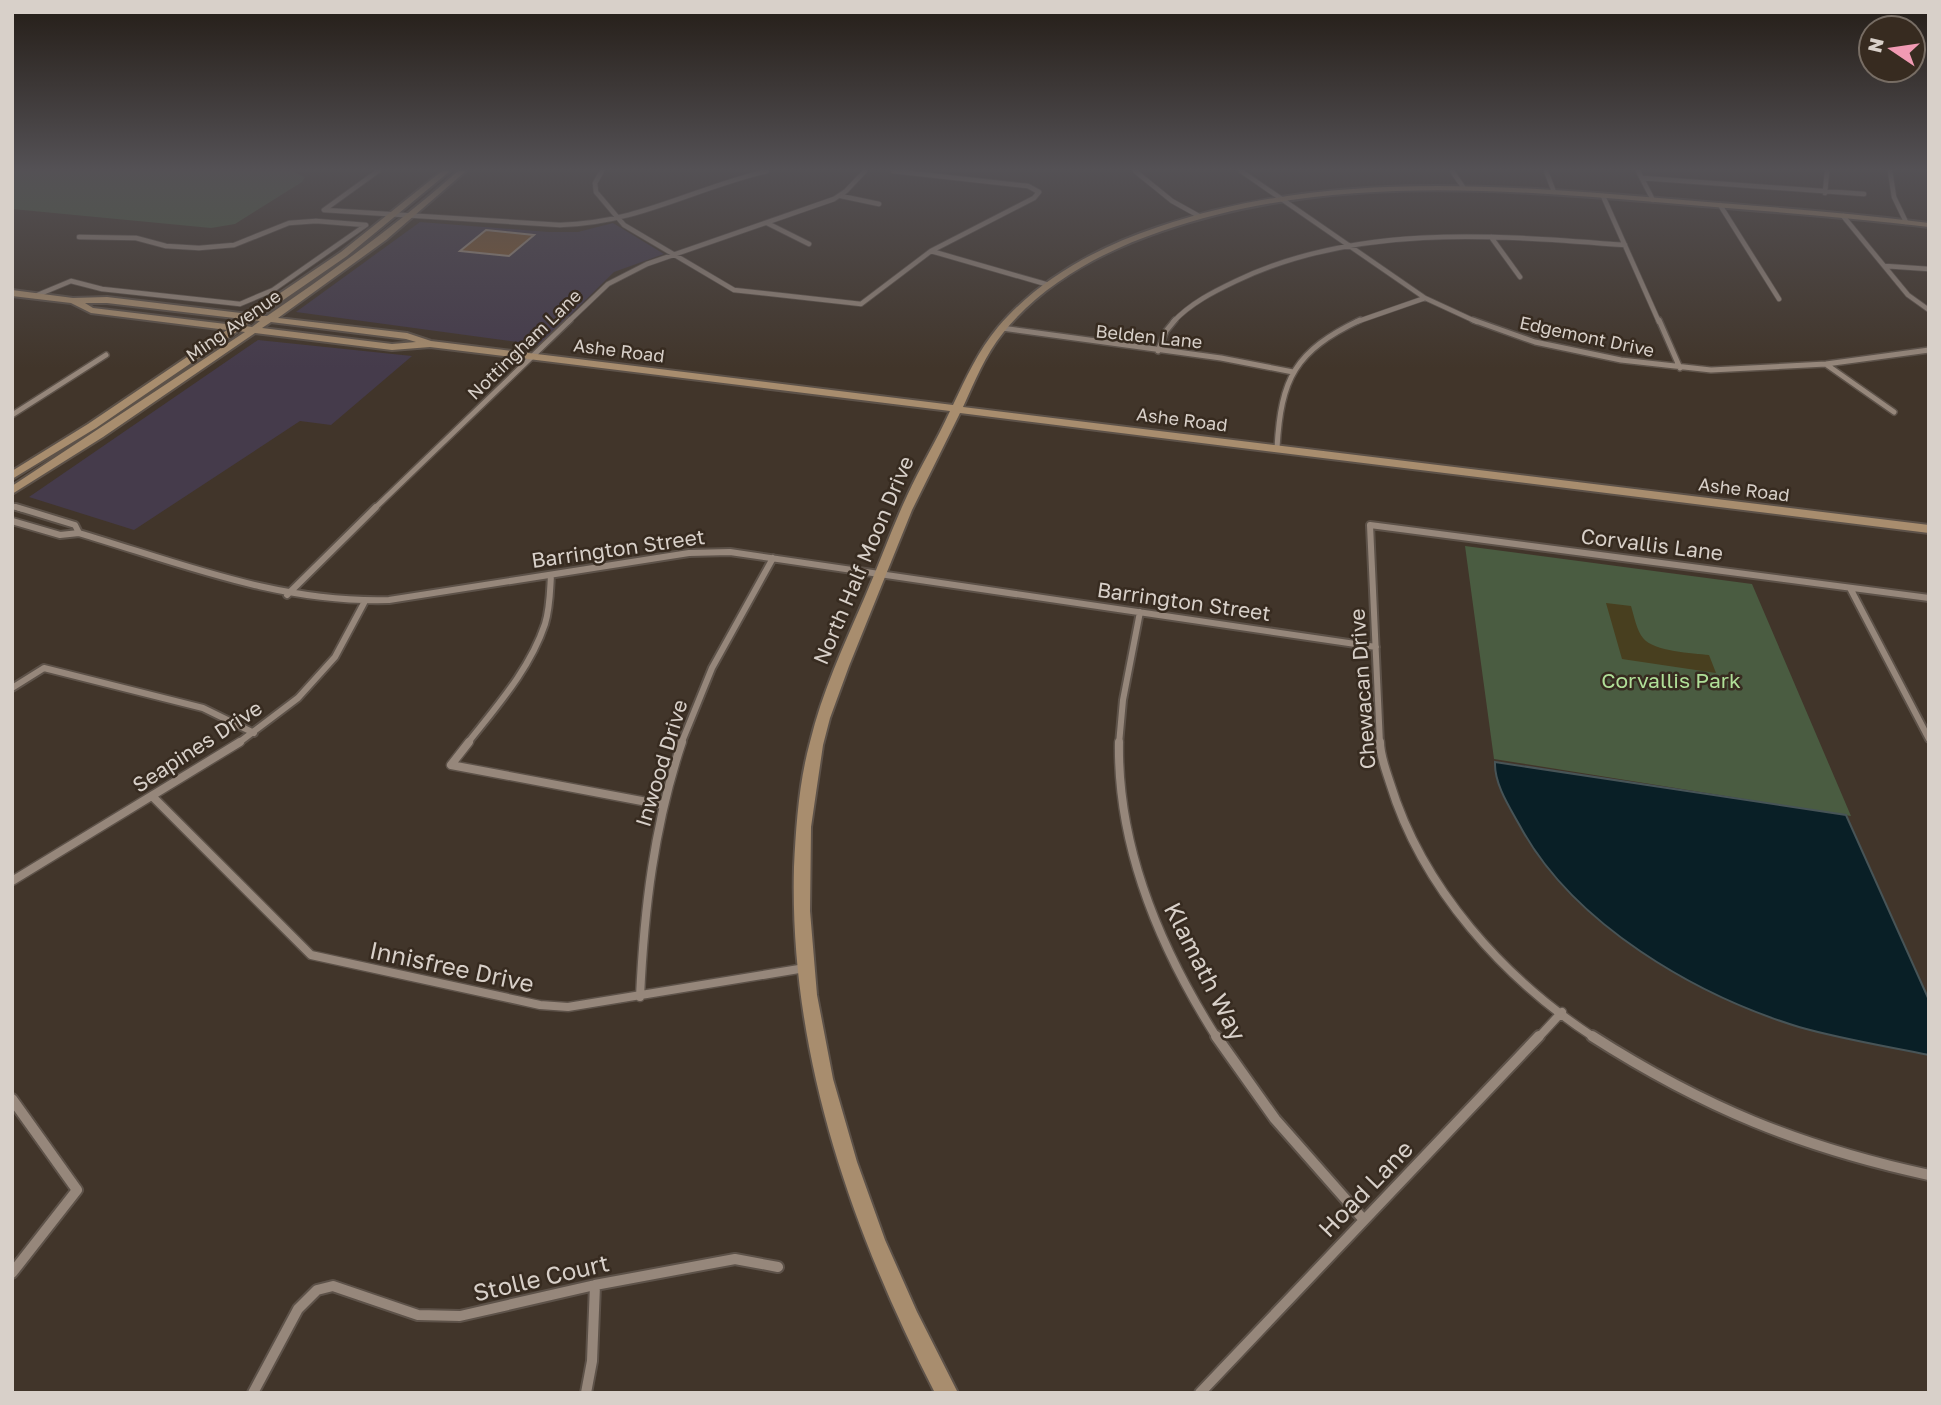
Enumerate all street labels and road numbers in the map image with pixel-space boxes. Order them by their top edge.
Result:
street label: Ming Avenue [181,284,285,366]
street label: Nottingham Lane [463,284,585,404]
street label: Edgemont Drive [1518,311,1656,361]
street label: Belden Lane [1095,319,1203,353]
street label: Ashe Road [572,333,666,367]
street label: Ashe Road [1135,402,1229,436]
street label: North Half Moon Drive [807,452,919,668]
street label: Ashe Road [1697,472,1791,506]
street label: Corvallis Lane [1579,522,1725,566]
street label: Barrington Street [529,523,707,573]
street label: Barrington Street [1095,576,1273,626]
street label: Chewacan Drive [1343,608,1381,770]
street label: Seapines Drive [127,694,267,798]
street label: Inwood Drive [629,696,693,830]
street label: Klamath Way [1159,897,1253,1045]
street label: Innisfree Drive [367,934,537,998]
street label: Hoad Lane [1312,1134,1418,1242]
street label: Stolle Court [470,1247,612,1307]

